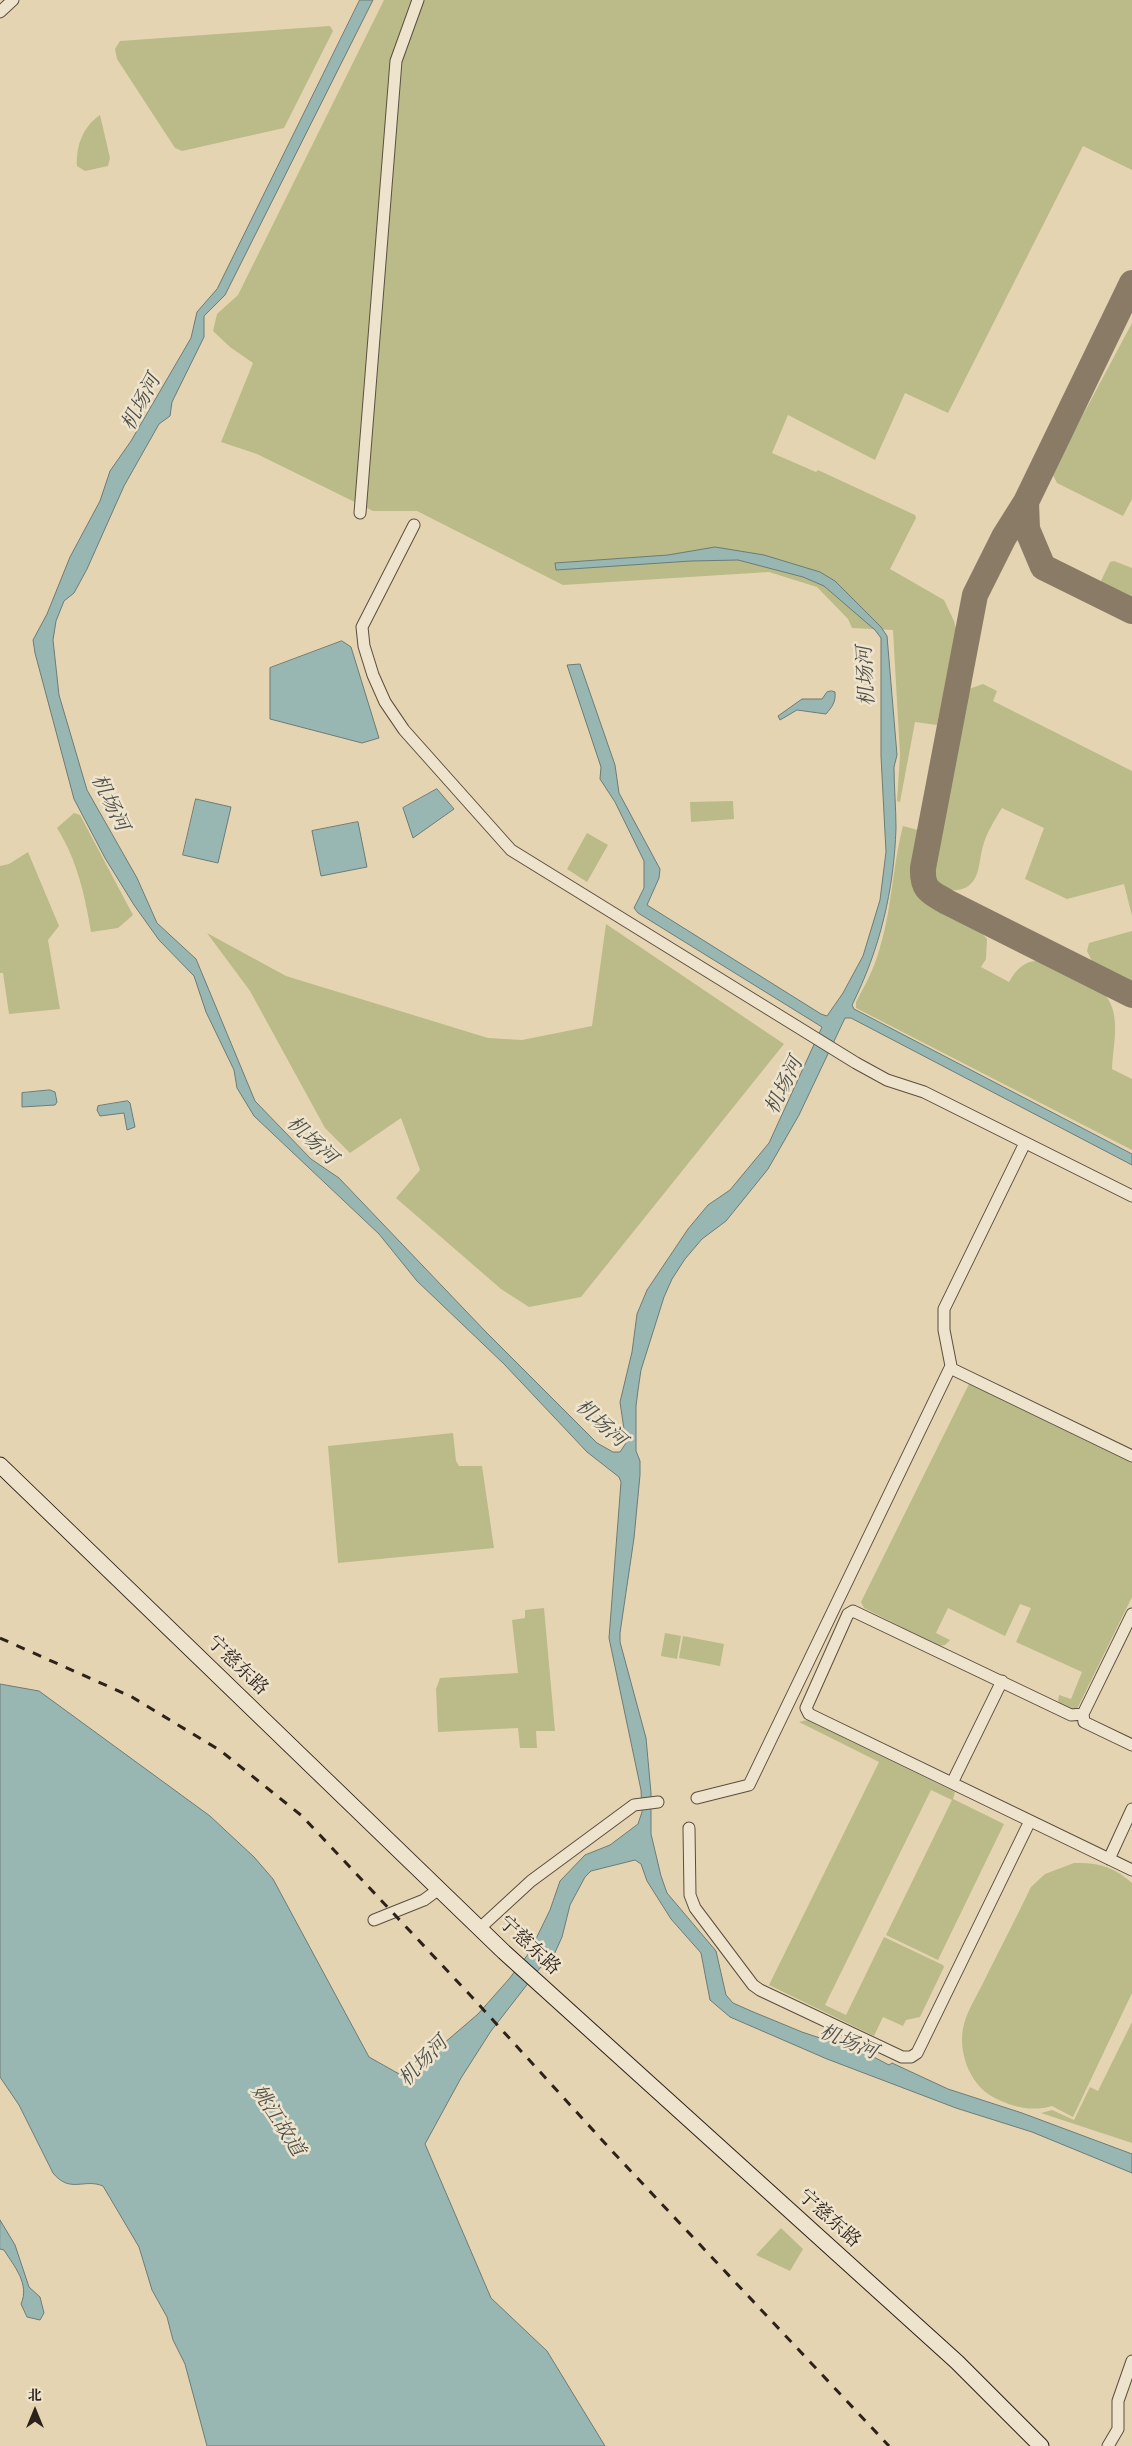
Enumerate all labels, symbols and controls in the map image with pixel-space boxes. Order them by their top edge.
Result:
water label: 机场河 [117,371,167,435]
water label: 机场河 [853,645,881,707]
water label: 机场河 [85,771,133,835]
water label: 机场河 [761,1054,809,1118]
water label: 机场河 [281,1112,341,1170]
water label: 机场河 [570,1395,630,1453]
street label: 宁慈东路 [202,1631,272,1701]
street label: 宁慈东路 [493,1912,565,1980]
water label: 机场河 [816,2021,880,2065]
water label: 机场河 [395,2032,453,2092]
water label: 姚江故道 [245,2081,309,2161]
street label: 宁慈东路 [793,2185,865,2253]
north arrow [10,2386,60,2436]
text: 北 [28,2387,42,2404]

